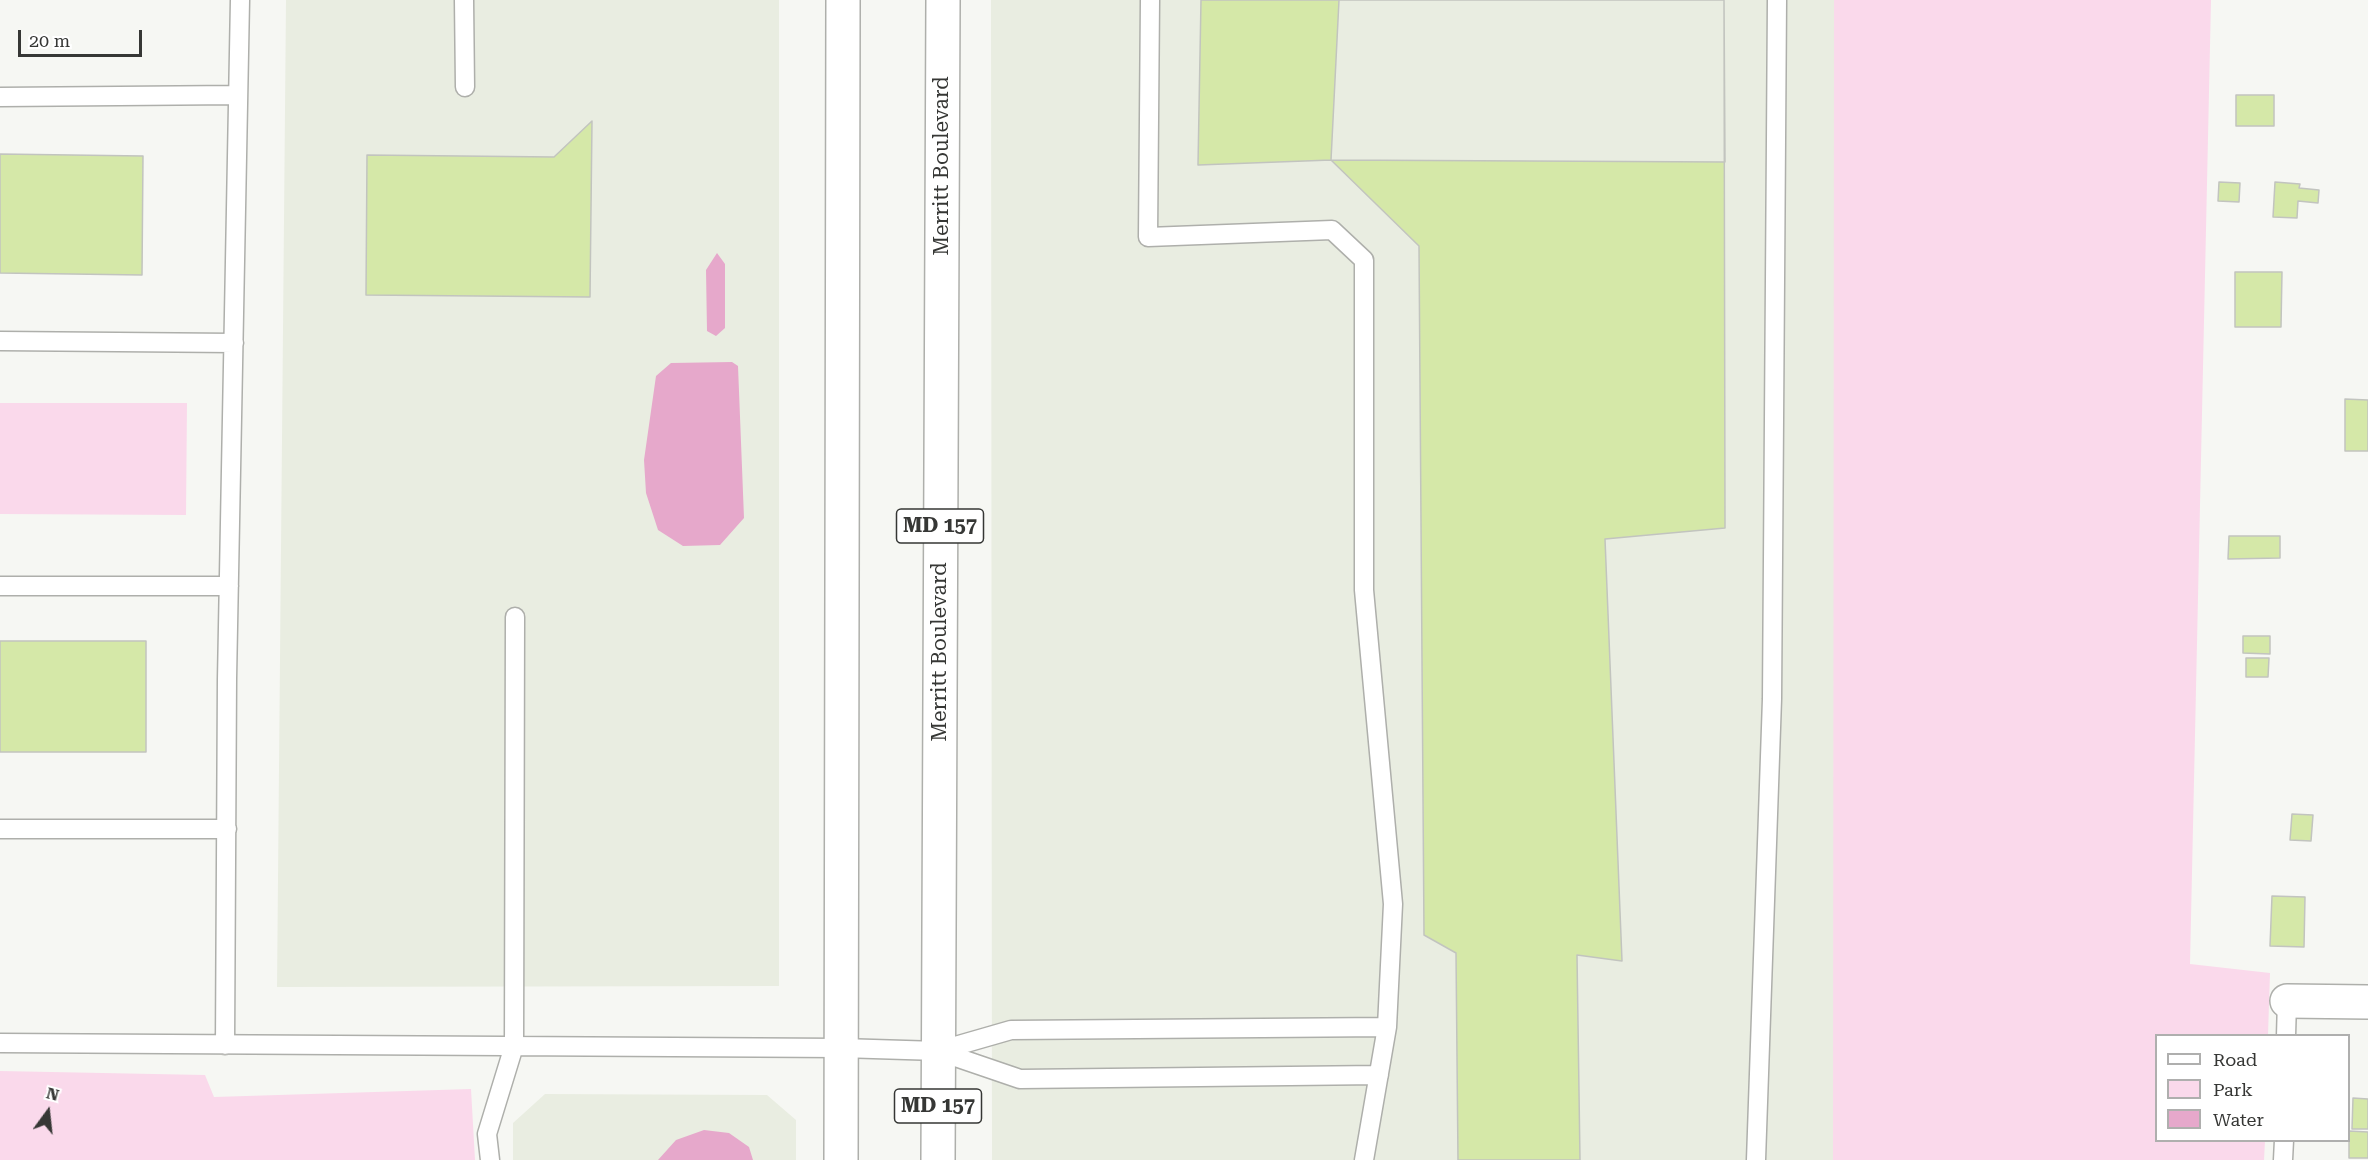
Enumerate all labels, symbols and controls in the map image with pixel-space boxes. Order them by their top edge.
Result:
scale bar [21,18,146,56]
text: 20 m [29,30,70,51]
street label: Merritt Boulevard [929,76,955,256]
road number: MD 157 [896,509,984,543]
street label: Merritt Boulevard [927,562,953,742]
legend [2155,1034,2350,1142]
text: Road [2213,1049,2257,1070]
text: Park [2213,1079,2253,1100]
north arrow [18,1082,78,1142]
text: N [44,1083,61,1105]
road number: MD 157 [894,1089,982,1123]
text: Water [2213,1109,2264,1130]

